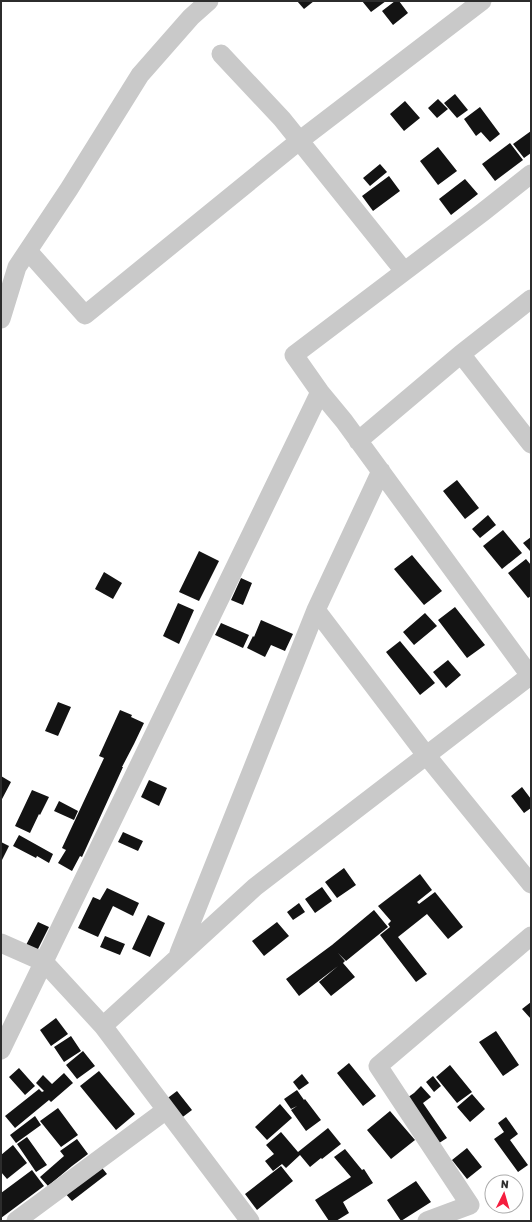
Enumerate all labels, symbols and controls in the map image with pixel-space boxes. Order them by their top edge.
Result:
north arrow [484,1174,524,1214]
text: N [500,1178,509,1191]

